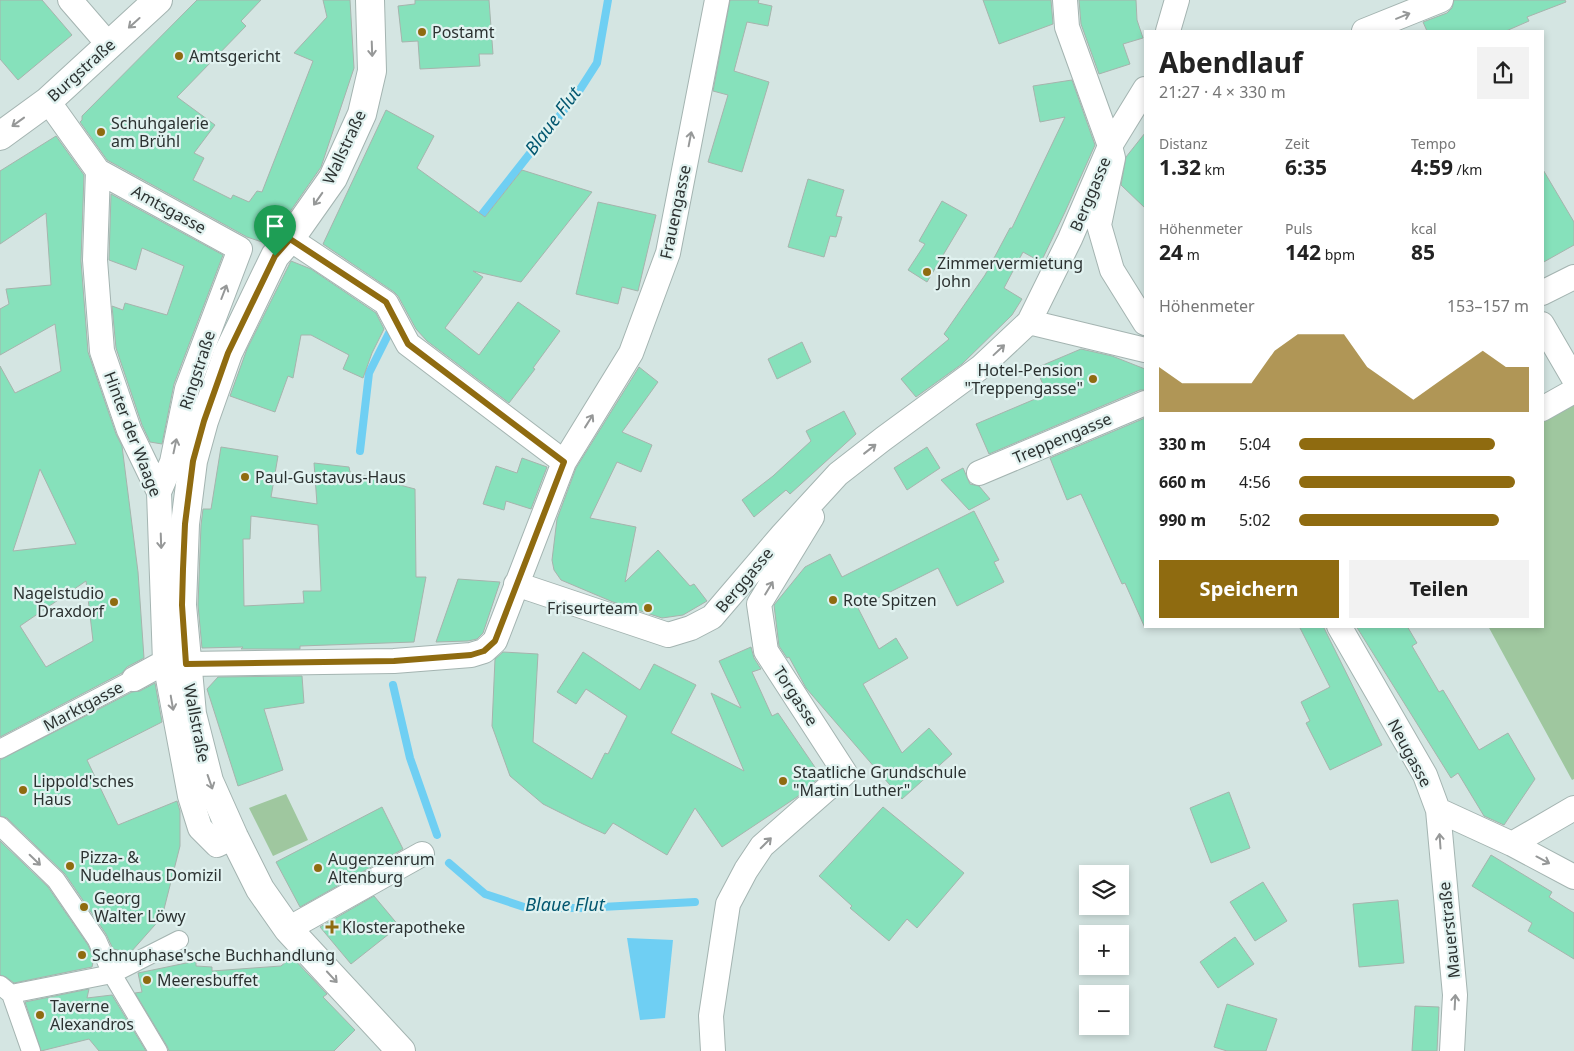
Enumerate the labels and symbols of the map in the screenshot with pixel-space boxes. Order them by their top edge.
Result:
one-way arrow [1395,10,1410,19]
one-way arrow [127,17,140,29]
place label: Postamt [432,21,495,43]
marker: Postamt [416,26,428,38]
street label: Burgstraße [42,34,120,106]
one-way arrow [367,40,376,56]
place label: Amtsgericht [189,45,281,67]
marker: Amtsgericht [173,50,185,62]
water label: Blaue Flut [519,81,586,159]
street label: Wallstraße [317,106,371,188]
place label: Schuhgalerie am Brühl [111,112,209,152]
one-way arrow [12,117,25,128]
marker: Schuhgalerie am Brühl [95,126,107,138]
one-way arrow [685,131,695,147]
street label: Berggasse [1064,153,1116,235]
street label: Frauengasse [654,163,696,261]
street label: Amtsgasse [128,180,210,238]
one-way arrow [313,192,323,206]
pin [254,205,296,256]
place label: Zimmervermietung John [935,252,1083,292]
marker: Zimmervermietung John [921,266,933,278]
one-way arrow [220,285,229,300]
street label: Ringstraße [174,328,220,412]
one-way arrow [992,344,1005,356]
place label: Hotel-Pension "Treppengasse" [965,359,1083,399]
street label: Hinter der Waage [99,368,167,500]
marker: Hotel-Pension "Treppengasse" [1087,373,1099,385]
street label: Treppengasse [1009,407,1115,469]
one-way arrow [585,414,595,428]
one-way arrow [171,439,180,455]
one-way arrow [863,444,876,455]
place label: Paul-Gustavus-Haus [255,466,406,488]
marker: Paul-Gustavus-Haus [239,471,251,483]
one-way arrow [156,533,165,549]
street label: Berggasse [710,543,778,617]
one-way arrow [765,581,775,595]
place label: Nagelstudio Draxdorf [13,582,105,622]
place label: Rote Spitzen [843,589,937,611]
marker: Rote Spitzen [827,594,839,606]
marker: Nagelstudio Draxdorf [108,596,120,608]
place label: Friseurteam [547,597,638,619]
marker: Friseurteam [642,602,654,614]
street label: Torgasse [769,662,823,730]
street label: Marktgasse [39,676,127,736]
street label: Wallstraße [179,682,215,764]
one-way arrow [168,695,178,711]
street label: Neugasse [1383,715,1437,791]
place label: Staatliche Grundschule "Martin Luther" [793,761,966,801]
place label: Lippold'sches Haus [33,770,134,810]
one-way arrow [206,774,215,789]
marker: Staatliche Grundschule "Martin Luther" [777,775,789,787]
marker: Lippold'sches Haus [17,784,29,796]
one-way arrow [1436,833,1445,849]
one-way arrow [759,837,772,849]
place label: Pizza- & Nudelhaus Domizil [80,846,222,886]
place label: Augenzenrum Altenburg [328,848,435,888]
one-way arrow [29,853,41,866]
one-way arrow [1535,856,1550,866]
marker: Pizza- & Nudelhaus Domizil [64,860,76,872]
marker: Augenzenrum Altenburg [312,862,324,874]
street label: Mauerstraße [1433,881,1465,979]
place label: Georg Walter Löwy [94,887,187,927]
water label: Blaue Flut [525,892,606,916]
marker: Georg Walter Löwy [78,901,90,913]
place label: Klosterapotheke [342,916,465,938]
marker: Klosterapotheke [326,921,338,933]
place label: Schnuphase'sche Buchhandlung [92,944,335,966]
marker: Schnuphase'sche Buchhandlung [76,949,88,961]
place label: Meeresbuffet [157,969,258,991]
one-way arrow [326,971,338,984]
marker: Meeresbuffet [141,974,153,986]
place label: Taverne Alexandros [50,995,134,1035]
one-way arrow [1450,995,1459,1011]
marker: Taverne Alexandros [34,1009,46,1021]

